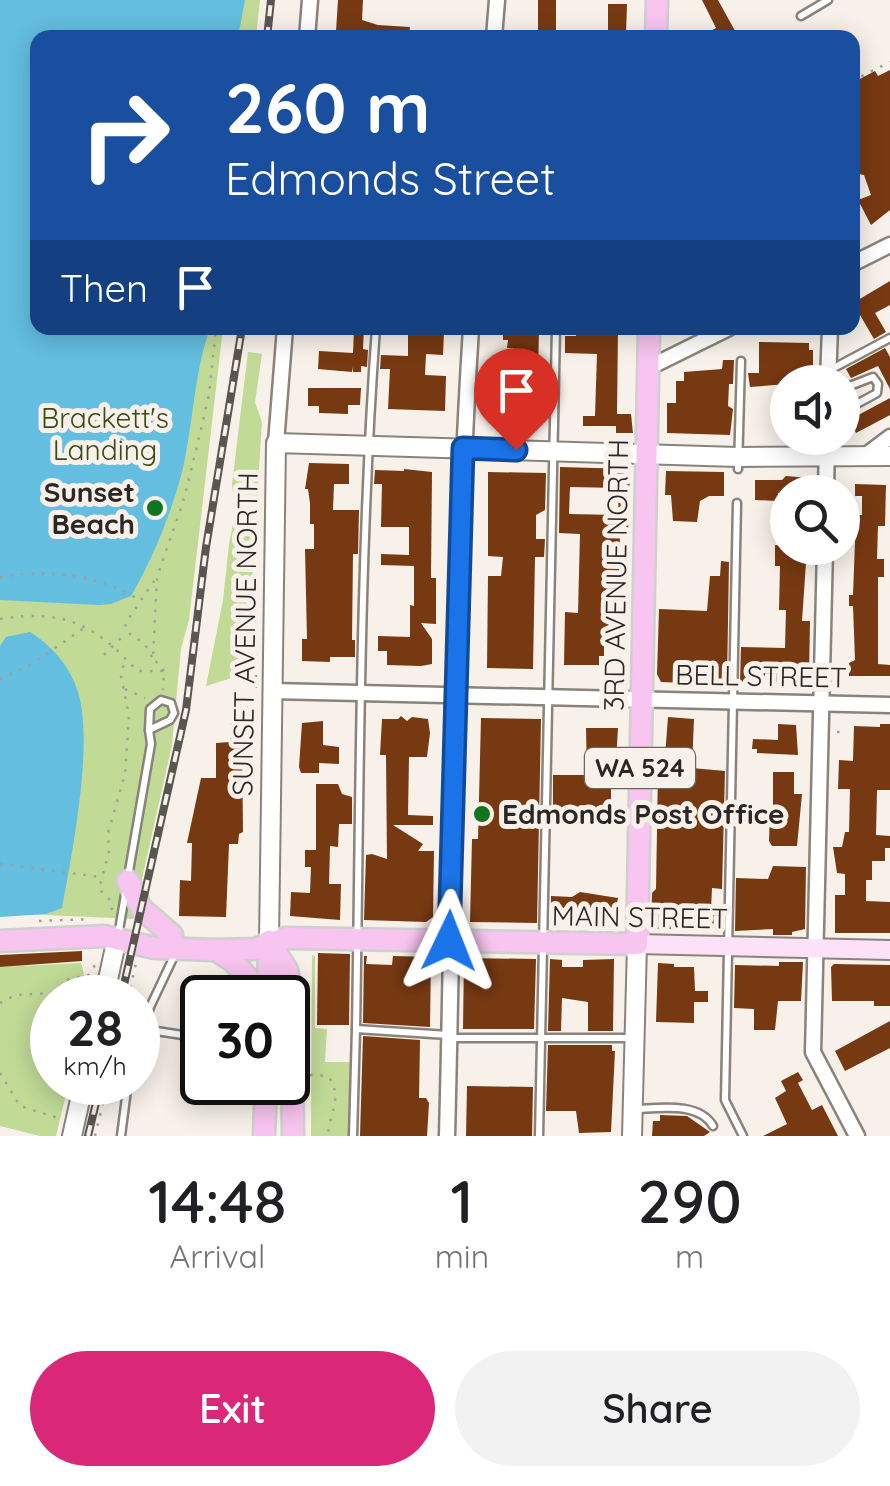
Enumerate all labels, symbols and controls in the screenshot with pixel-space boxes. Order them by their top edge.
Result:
text: 260 m [225,63,431,151]
icon: right [60,70,190,200]
text: Edmonds Street [225,150,555,206]
icon: arrive [168,260,223,315]
text: Then [60,264,148,312]
pin [474,348,559,451]
icon: arrive [489,363,544,418]
map controls [770,365,860,565]
button: sound [770,365,860,455]
park label: Brackett's Landing [41,400,169,467]
street label: 3RD AVENUE NORTH [596,438,635,711]
street label: SUNSET AVENUE NORTH [224,472,265,796]
place label: Sunset Beach [44,474,135,541]
button: search [770,475,860,565]
marker: Sunset Beach [144,497,166,519]
street label: BELL STREET [675,657,847,694]
road number: WA 524 [585,748,695,788]
place label: Edmonds Post Office [502,796,785,831]
marker: Edmonds Post Office [471,803,493,825]
position arrow [397,889,501,993]
street label: MAIN STREET [551,897,729,936]
speed limit sign: 30 [180,975,310,1105]
text: 28 [67,996,123,1059]
text: km/h [63,1050,127,1081]
text: 14:48 [148,1163,286,1238]
text: 1 [450,1163,473,1238]
text: 290 [637,1163,742,1238]
text: Arrival [169,1236,265,1276]
text: min [435,1236,489,1276]
text: m [675,1236,704,1276]
button: Exit [30,1351,435,1466]
button: Share [455,1351,860,1466]

